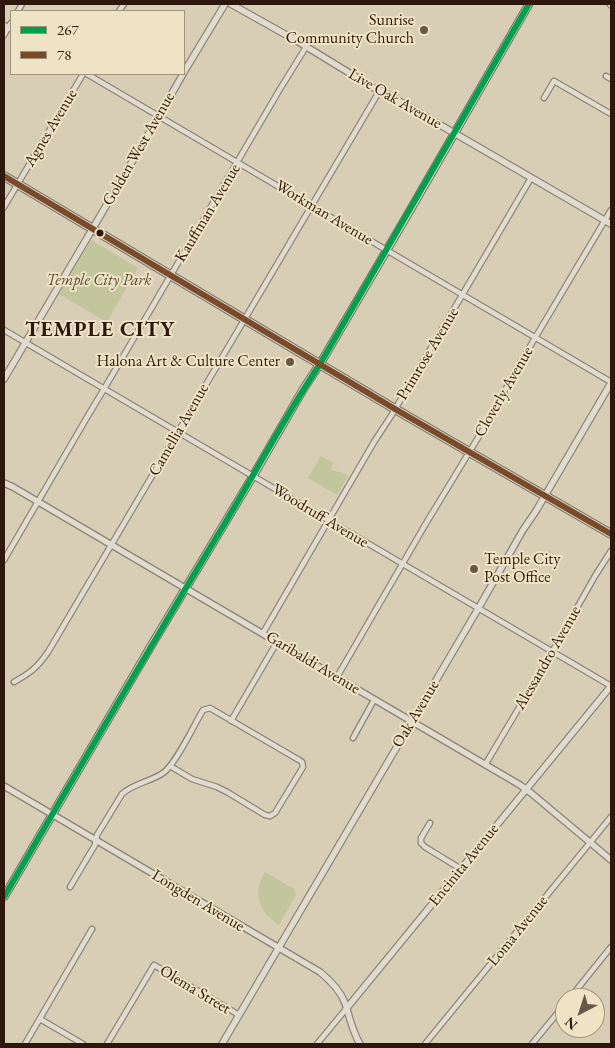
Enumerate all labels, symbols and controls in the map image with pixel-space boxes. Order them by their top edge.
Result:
legend [10,10,185,75]
place label: Sunrise Community Church [286,11,414,49]
text: 267 [57,20,79,39]
marker: Sunrise Community Church [418,24,430,36]
text: 78 [57,45,71,64]
street label: Live Oak Avenue [345,65,445,133]
street label: Agnes Avenue [20,86,82,170]
street label: Golden West Avenue [99,89,179,209]
street label: Kauffman Avenue [171,160,245,266]
street label: Workman Avenue [272,176,376,250]
unlabelled marker [95,228,105,238]
park label: Temple City Park [46,271,152,291]
street label: Primrose Avenue [393,304,463,404]
district label: TEMPLE CITY [24,317,176,343]
street label: Cloverly Avenue [470,343,538,441]
place label: Halona Art & Culture Center [96,352,280,372]
marker: Halona Art & Culture Center [284,356,296,368]
street label: Camellia Avenue [145,380,213,480]
street label: Woodruff Avenue [268,480,372,552]
place label: Temple City Post Office [484,550,560,588]
marker: Temple City Post Office [468,563,480,575]
street label: Alessandro Avenue [510,603,586,713]
street label: Garibaldi Avenue [262,627,364,699]
street label: Oak Avenue [388,677,444,751]
street label: Encinita Avenue [425,820,503,910]
street label: Longden Avenue [148,866,248,936]
street label: Loma Avenue [484,892,552,970]
street label: Olema Street [156,961,234,1019]
north arrow [555,988,605,1038]
text: N [561,1013,581,1034]

